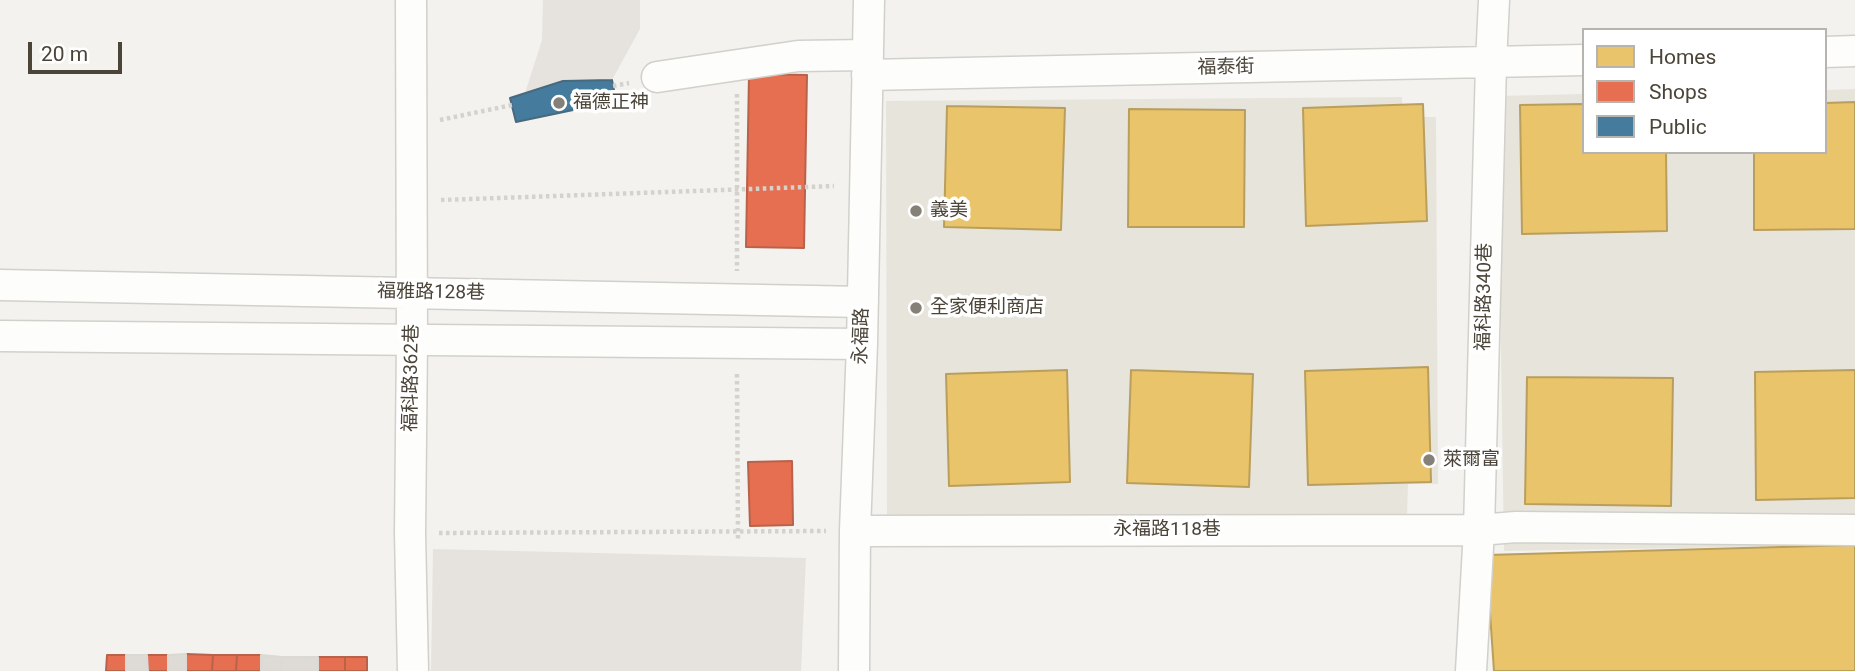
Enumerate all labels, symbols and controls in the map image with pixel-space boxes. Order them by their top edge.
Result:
scale bar [32,28,126,72]
legend [1582,28,1827,154]
text: 20 m [41,42,88,66]
text: Homes [1649,45,1716,69]
street label: 福泰街 [1197,56,1255,80]
text: Shops [1649,80,1708,104]
place label: 福德正神 [573,92,649,114]
marker: 福德正神 [551,95,567,111]
text: Public [1649,115,1707,139]
place label: 義美 [930,200,968,222]
marker: 義美 [908,203,924,219]
street label: 福科路340巷 [1473,243,1497,351]
street label: 福雅路128巷 [377,281,485,305]
place label: 全家便利商店 [930,297,1044,319]
marker: 全家便利商店 [908,300,924,316]
street label: 永福路 [850,307,874,365]
street label: 福科路362巷 [400,324,424,432]
place label: 萊爾富 [1443,449,1500,471]
marker: 萊爾富 [1421,452,1437,468]
street label: 永福路118巷 [1113,519,1221,541]

